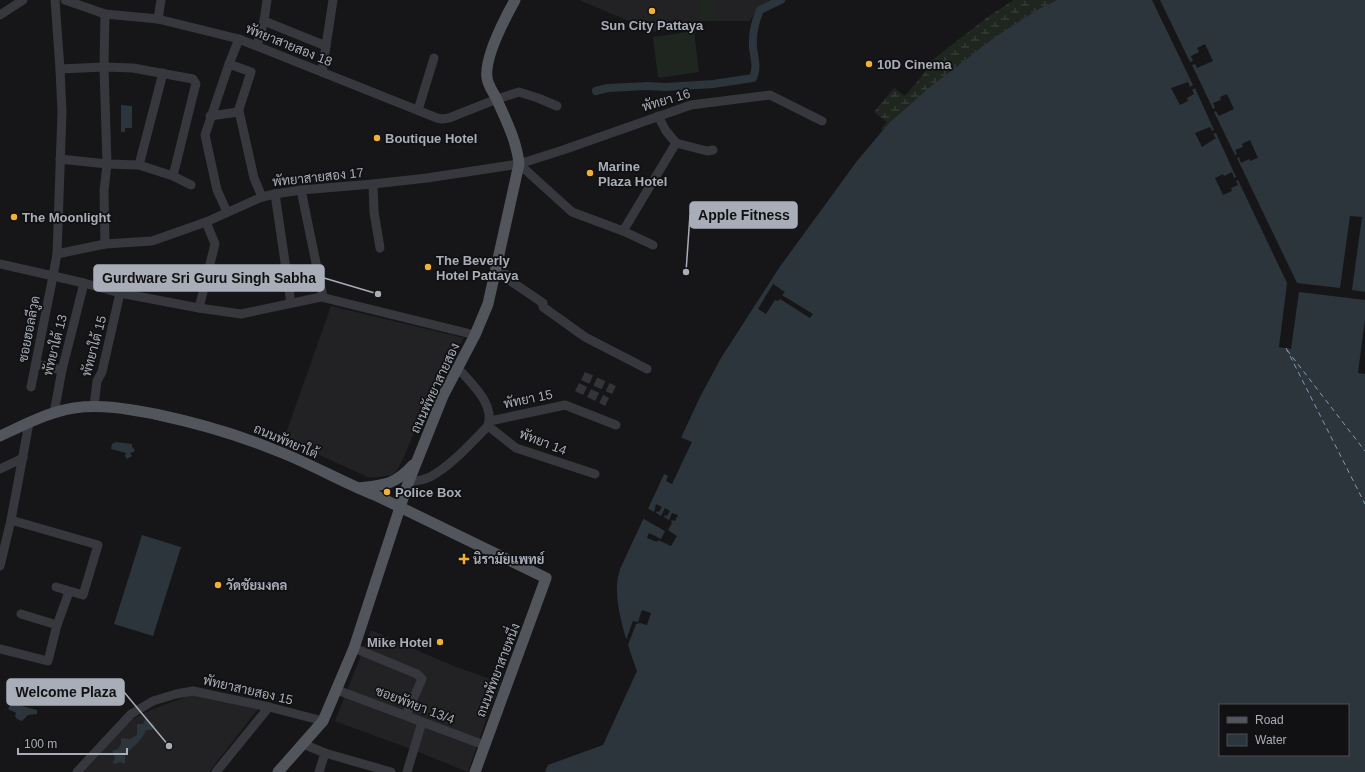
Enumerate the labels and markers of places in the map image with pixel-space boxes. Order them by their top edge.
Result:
marker: Sun City Pattaya [647,6,657,16]
place label: Sun City Pattaya [601,18,704,33]
place label: 10D Cinema [877,57,952,72]
marker: 10D Cinema [864,59,874,69]
place label: Boutique Hotel [385,131,477,146]
marker: Boutique Hotel [372,133,382,143]
place label: Marine Plaza Hotel [598,159,667,189]
marker: Marine Plaza Hotel [585,168,595,178]
callout: Apple Fitness [690,202,797,228]
place label: The Moonlight [22,210,111,225]
marker: The Moonlight [9,212,19,222]
place label: The Beverly Hotel Pattaya [436,253,519,283]
marker: The Beverly Hotel Pattaya [423,262,433,272]
callout: Gurdware Sri Guru Singh Sabha [94,265,324,291]
place label: Police Box [395,485,462,500]
marker: Police Box [382,487,392,497]
place label: นิรามัยแพทย์ [473,550,545,567]
marker: นิรามัยแพทย์ [458,553,470,565]
place label: วัดชัยมงคล [226,578,287,593]
marker: วัดชัยมงคล [213,580,223,590]
place label: Mike Hotel [367,635,432,650]
marker: Mike Hotel [435,637,445,647]
callout: Welcome Plaza [7,679,124,705]

